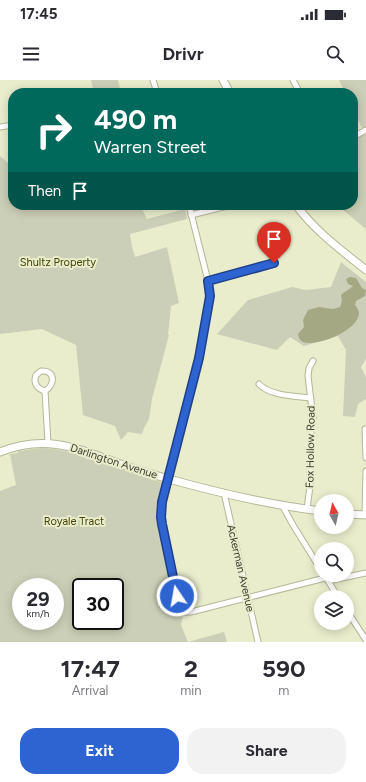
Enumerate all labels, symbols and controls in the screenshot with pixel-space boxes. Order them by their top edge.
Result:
text: 17:45 [20,5,57,23]
icon: menu [20,43,42,65]
text: Drivr [163,43,203,65]
icon: search [324,43,346,65]
text: 490 m [94,102,177,136]
icon: right [28,104,80,156]
text: Warren Street [94,136,207,158]
icon: arrive [69,180,91,202]
text: Then [28,182,61,200]
pin [257,222,291,263]
icon: arrive [263,228,285,250]
park label: Shultz Property [20,256,96,269]
street label: Fox Hollow Road [303,406,318,488]
street label: Darlington Avenue [69,441,159,482]
north arrow [314,494,354,534]
map controls [314,494,354,630]
park label: Royale Tract [44,515,104,528]
street label: Ackerman Avenue [224,523,257,613]
button: search [314,542,354,582]
position arrow [156,575,198,617]
speed limit sign: 30 [72,578,124,630]
text: 29 [26,587,50,611]
button: layers [314,590,354,630]
text: km/h [27,607,49,620]
text: 17:47 [61,654,120,683]
text: 2 [184,654,198,683]
text: 590 [262,654,306,683]
text: Arrival [72,683,108,698]
text: min [180,683,202,698]
text: m [278,683,289,698]
button: Exit [20,728,179,774]
button: Share [187,728,346,774]

